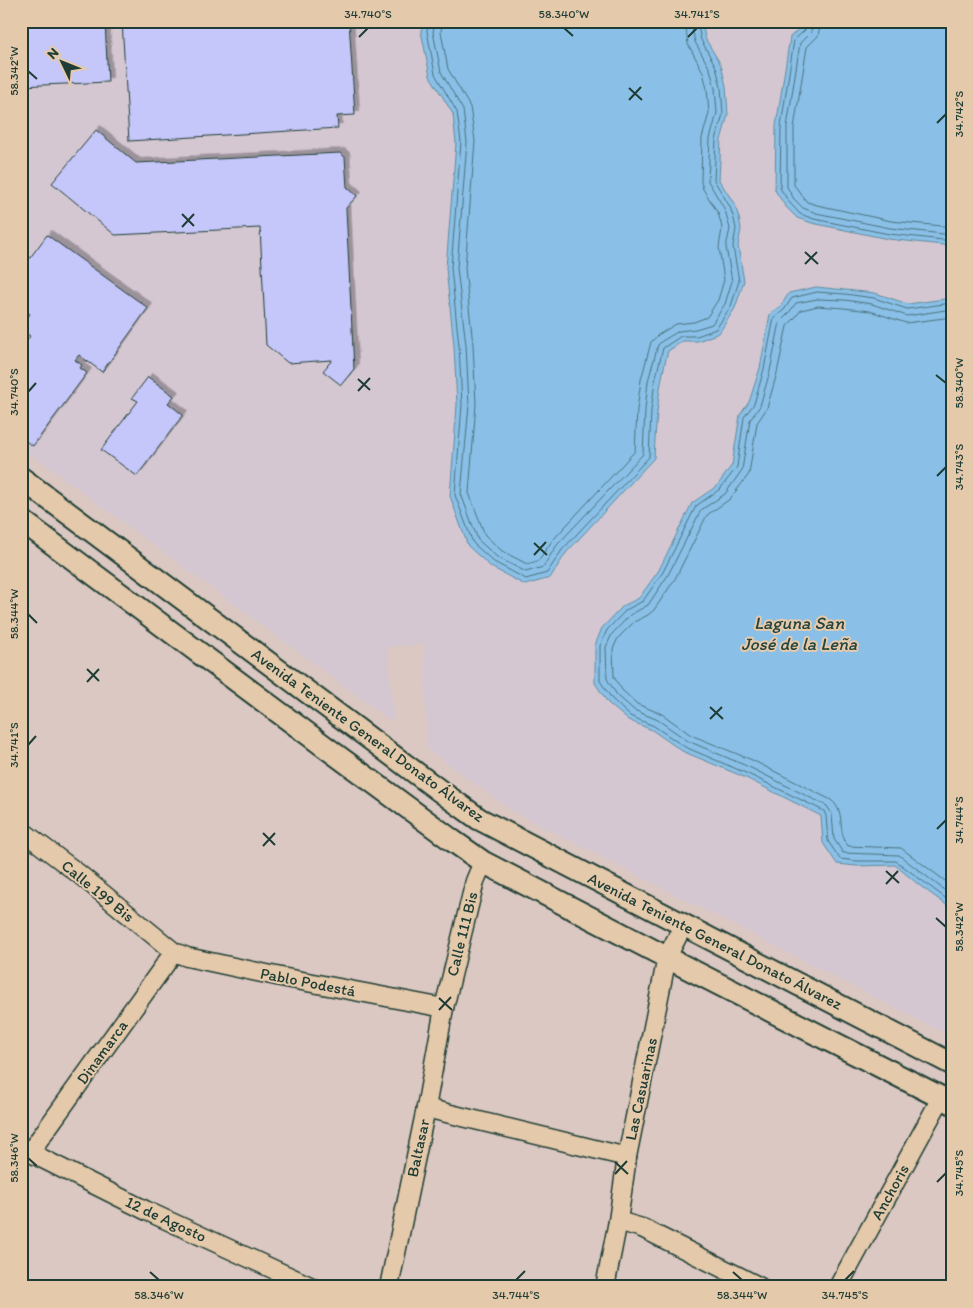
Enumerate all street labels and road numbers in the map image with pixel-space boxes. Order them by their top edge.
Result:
street label: Avenida Teniente General Donato Álvarez [248,644,488,826]
street label: Calle 199 Bis [58,856,138,926]
street label: Avenida Teniente General Donato Álvarez [585,868,846,1014]
street label: Calle 111 Bis [442,890,482,978]
street label: Pablo Podestá [259,963,358,1001]
street label: Dinamarca [72,1016,132,1088]
street label: Las Casuarinas [621,1036,661,1142]
street label: Baltasar [403,1117,434,1179]
street label: Anchoris [867,1161,913,1223]
street label: 12 de Agosto [122,1192,210,1246]

